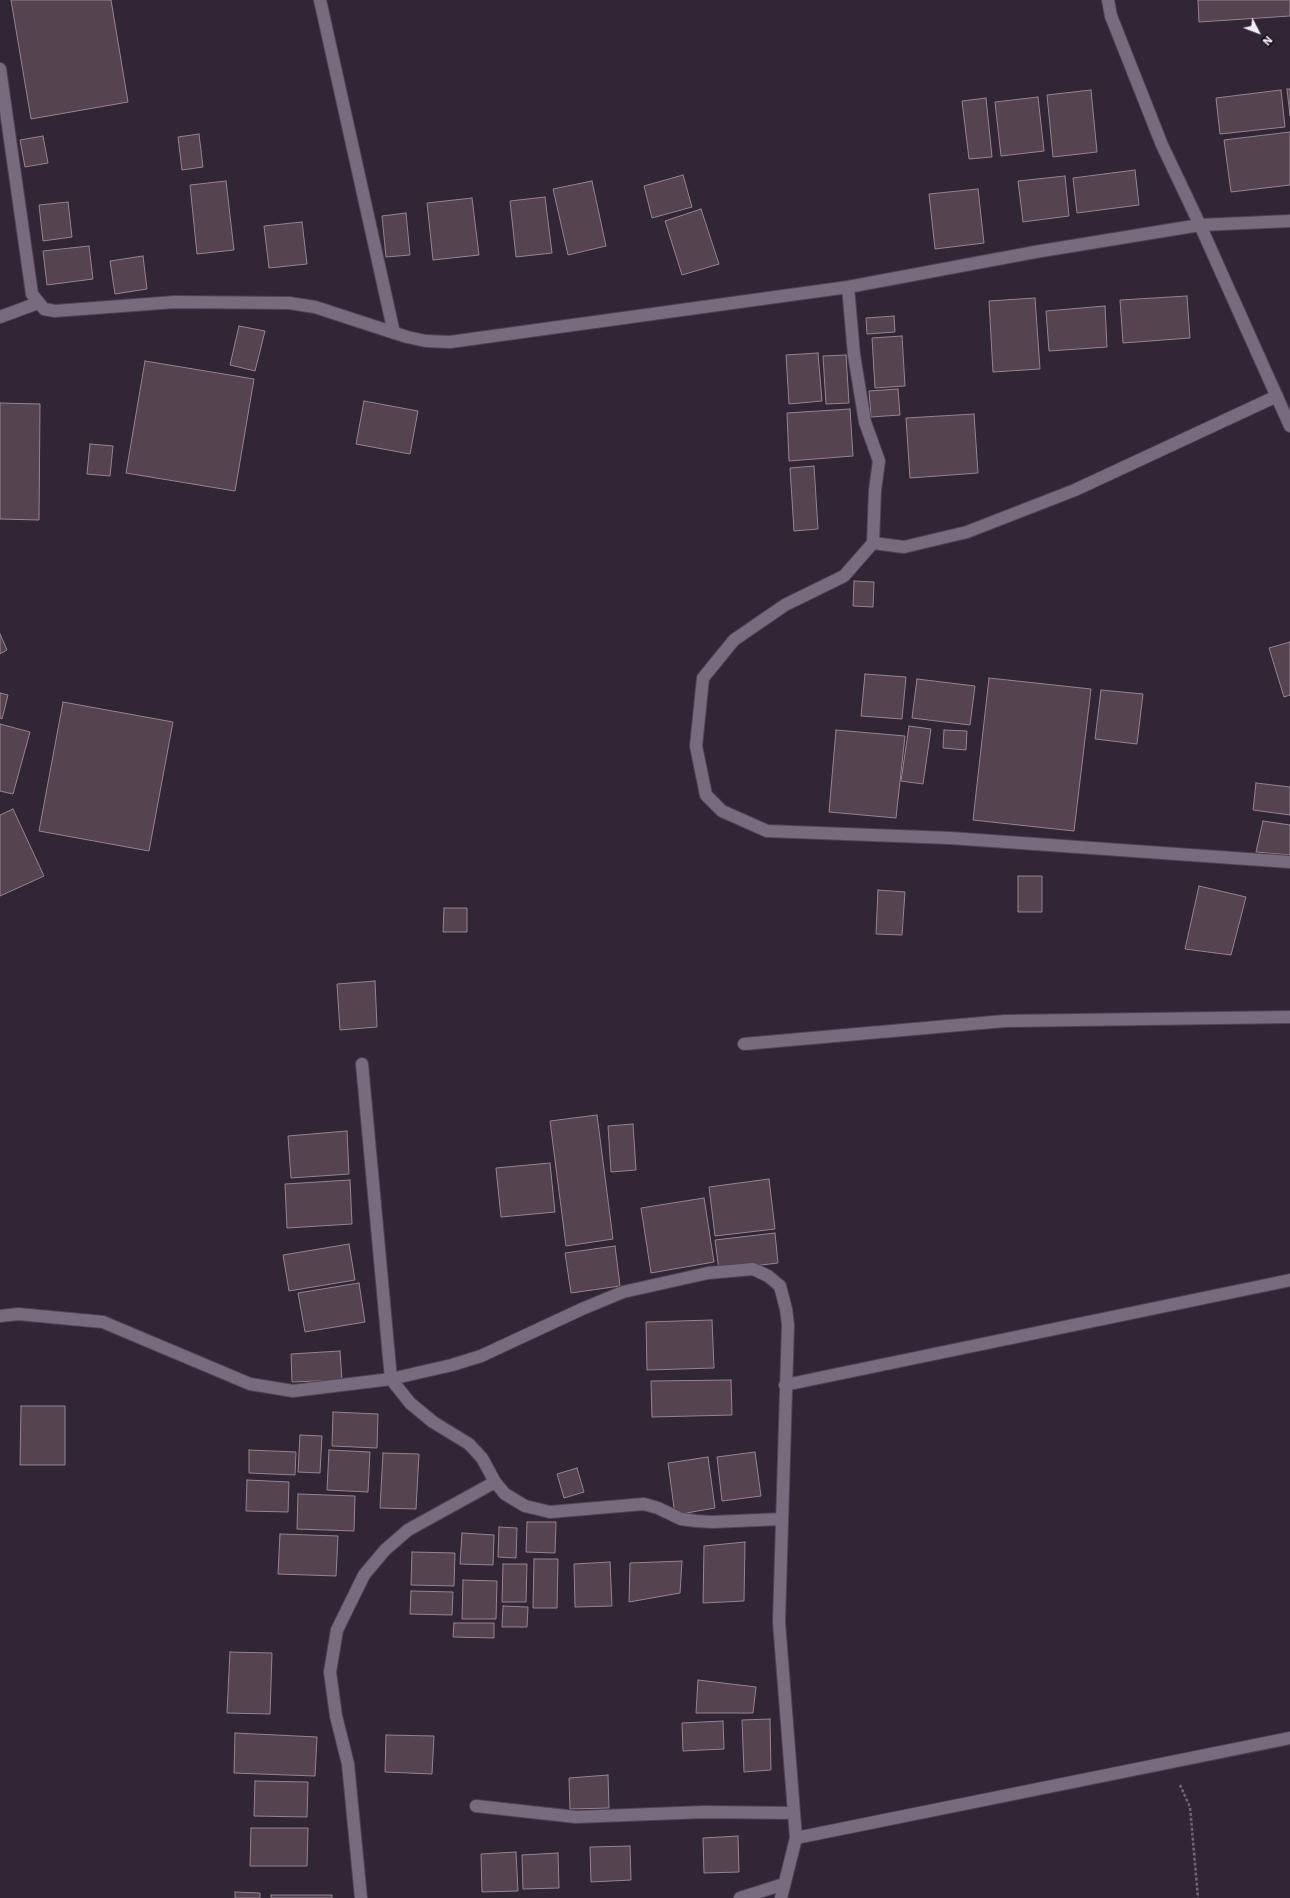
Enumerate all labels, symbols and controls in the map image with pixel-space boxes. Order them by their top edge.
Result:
north arrow [1238,12,1278,52]
text: N [1260,33,1275,48]

